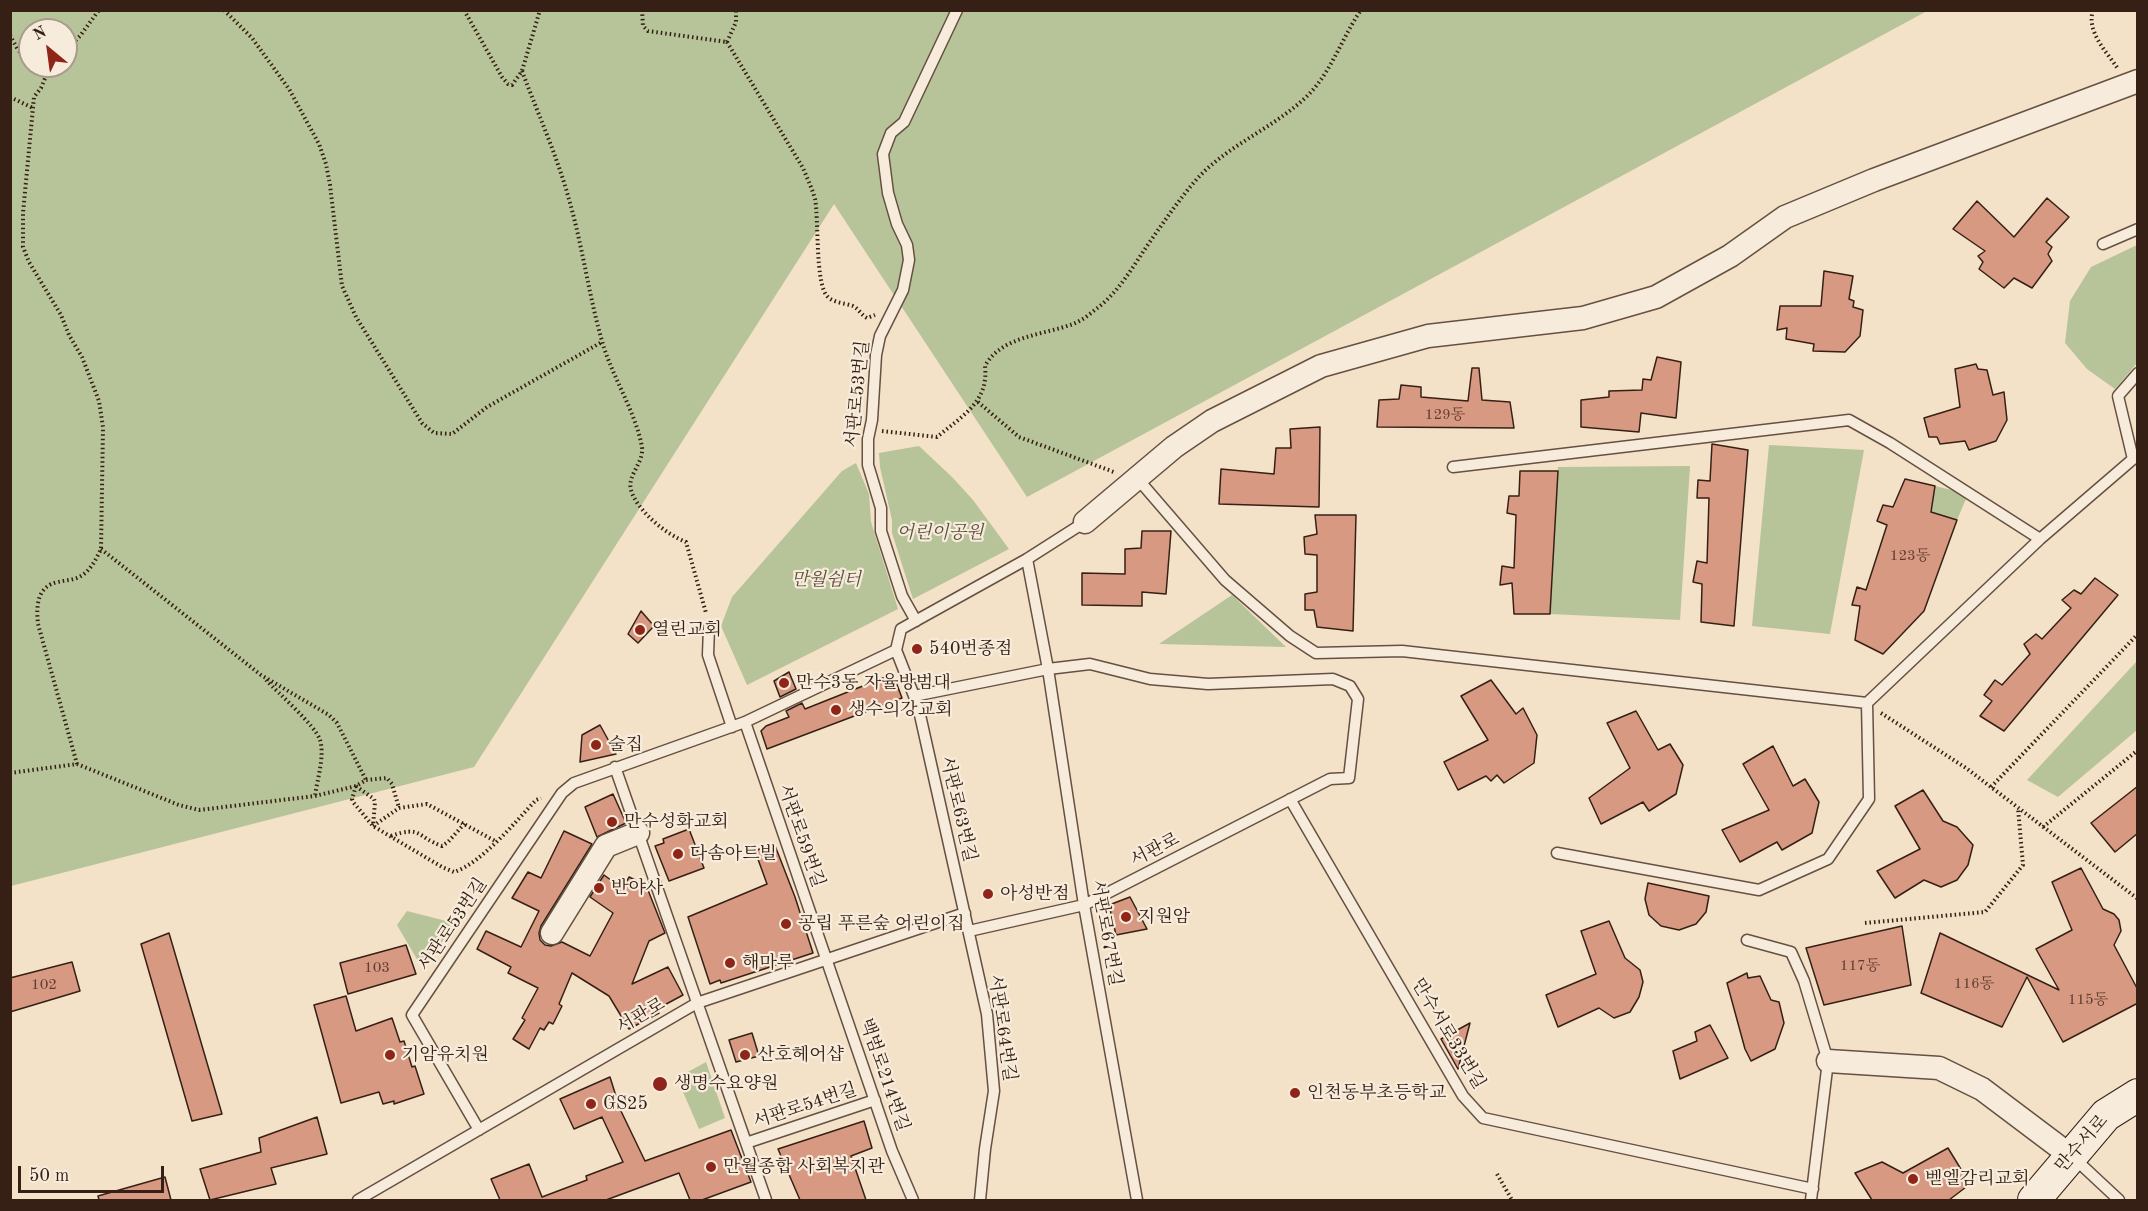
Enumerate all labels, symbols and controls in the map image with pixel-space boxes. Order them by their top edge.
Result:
north arrow [18,18,78,78]
text: N [31,24,49,44]
street label: 서판로53번길 [842,339,874,449]
house number: 129동 [1425,406,1465,424]
park label: 어린이공원 [897,522,983,544]
house number: 123동 [1890,547,1930,565]
park label: 만월쉼터 [791,569,861,591]
place label: 열린교회 [652,619,722,641]
marker: 열린교회 [633,623,647,637]
place label: 540번종점 [929,638,1012,660]
marker: 540번종점 [910,642,924,656]
place label: 만수3동 자율방범대 [796,672,951,694]
marker: 만수3동 자율방범대 [777,676,791,690]
place label: 생수의강교회 [848,699,952,721]
marker: 생수의강교회 [829,703,843,717]
place label: 술집 [608,734,643,756]
marker: 술집 [589,738,603,752]
street label: 서판로63번길 [935,754,981,864]
street label: 서판로59번길 [773,782,829,890]
place label: 만수성화교회 [624,811,728,833]
marker: 만수성화교회 [605,815,619,829]
street label: 서판로 [1127,829,1183,871]
place label: 다솜아트빌 [690,843,777,865]
marker: 다솜아트빌 [671,847,685,861]
street label: 서판로53번길 [414,874,492,976]
place label: 반야사 [611,877,663,899]
street label: 서판로67번길 [1086,878,1126,988]
marker: 반야사 [592,881,606,895]
place label: 아성반점 [1000,883,1070,905]
marker: 아성반점 [981,887,995,901]
place label: 지원암 [1138,906,1190,928]
marker: 지원암 [1119,910,1133,924]
place label: 공립 푸른숲 어린이집 [798,913,965,935]
marker: 공립 푸른숲 어린이집 [779,917,793,931]
place label: 해마루 [742,952,794,974]
marker: 해마루 [723,956,737,970]
house number: 117동 [1840,957,1880,975]
house number: 103 [364,959,390,977]
street label: 서판로64번길 [984,973,1020,1083]
street label: 만수서로33번길 [1406,975,1490,1093]
house number: 116동 [1954,975,1994,993]
house number: 102 [31,976,57,994]
house number: 115동 [2068,991,2108,1009]
street label: 서판로 [613,994,669,1038]
street label: 백범로214번길 [855,1016,913,1134]
place label: 기암유치원 [402,1044,489,1066]
place label: 산호헤어샵 [757,1044,844,1066]
marker: 기암유치원 [383,1048,397,1062]
marker: 산호헤어샵 [738,1048,752,1062]
place label: 생명수요양원 [674,1073,778,1095]
marker: 생명수요양원 [651,1075,669,1093]
street label: 서판로54번길 [750,1079,860,1133]
place label: 인천동부초등학교 [1307,1082,1446,1104]
marker: 인천동부초등학교 [1288,1086,1302,1100]
place label: GS25 [603,1093,648,1115]
marker: GS25 [584,1097,598,1111]
street label: 만수서로 [2051,1111,2113,1177]
scale bar [21,1154,166,1192]
place label: 만월종합 사회복지관 [723,1156,885,1178]
marker: 만월종합 사회복지관 [704,1160,718,1174]
text: 50 m [29,1167,69,1185]
place label: 벧엘감리교회 [1925,1168,2029,1190]
marker: 벧엘감리교회 [1906,1172,1920,1186]

